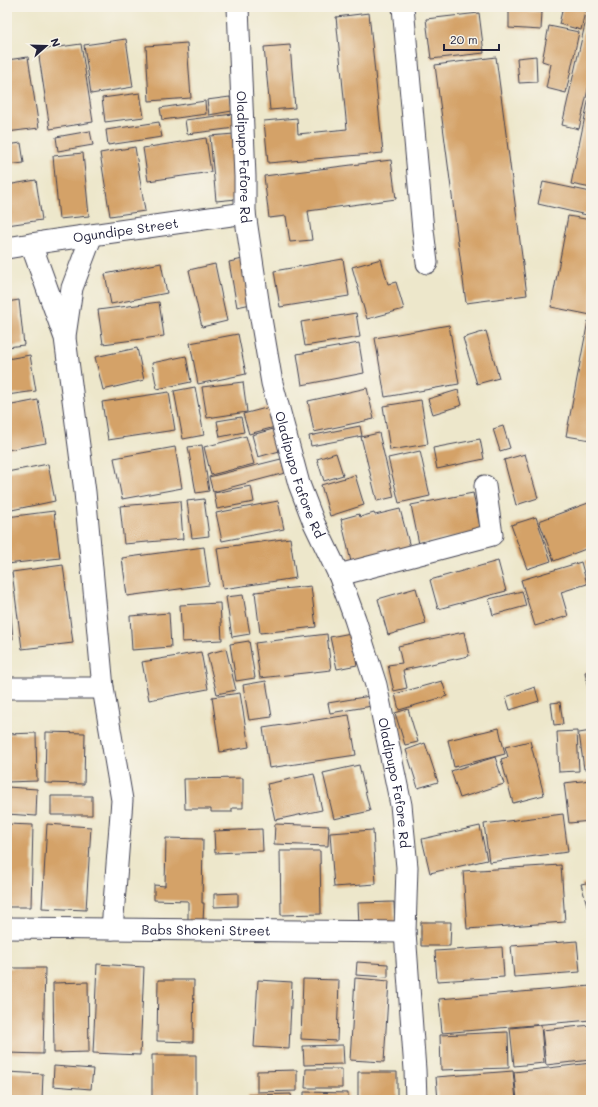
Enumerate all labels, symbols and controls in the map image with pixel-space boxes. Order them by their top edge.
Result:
north arrow [26,26,66,66]
scale bar [444,26,499,52]
text: 20 m [450,31,478,47]
text: N [47,36,64,49]
street label: Oladipupo Fafore Rd [233,90,255,224]
street label: Ogundipe Street [72,214,180,246]
street label: Oladipupo Fafore Rd [272,409,329,541]
street label: Oladipupo Fafore Rd [375,716,414,849]
street label: Babs Shokeni Street [141,920,271,939]

